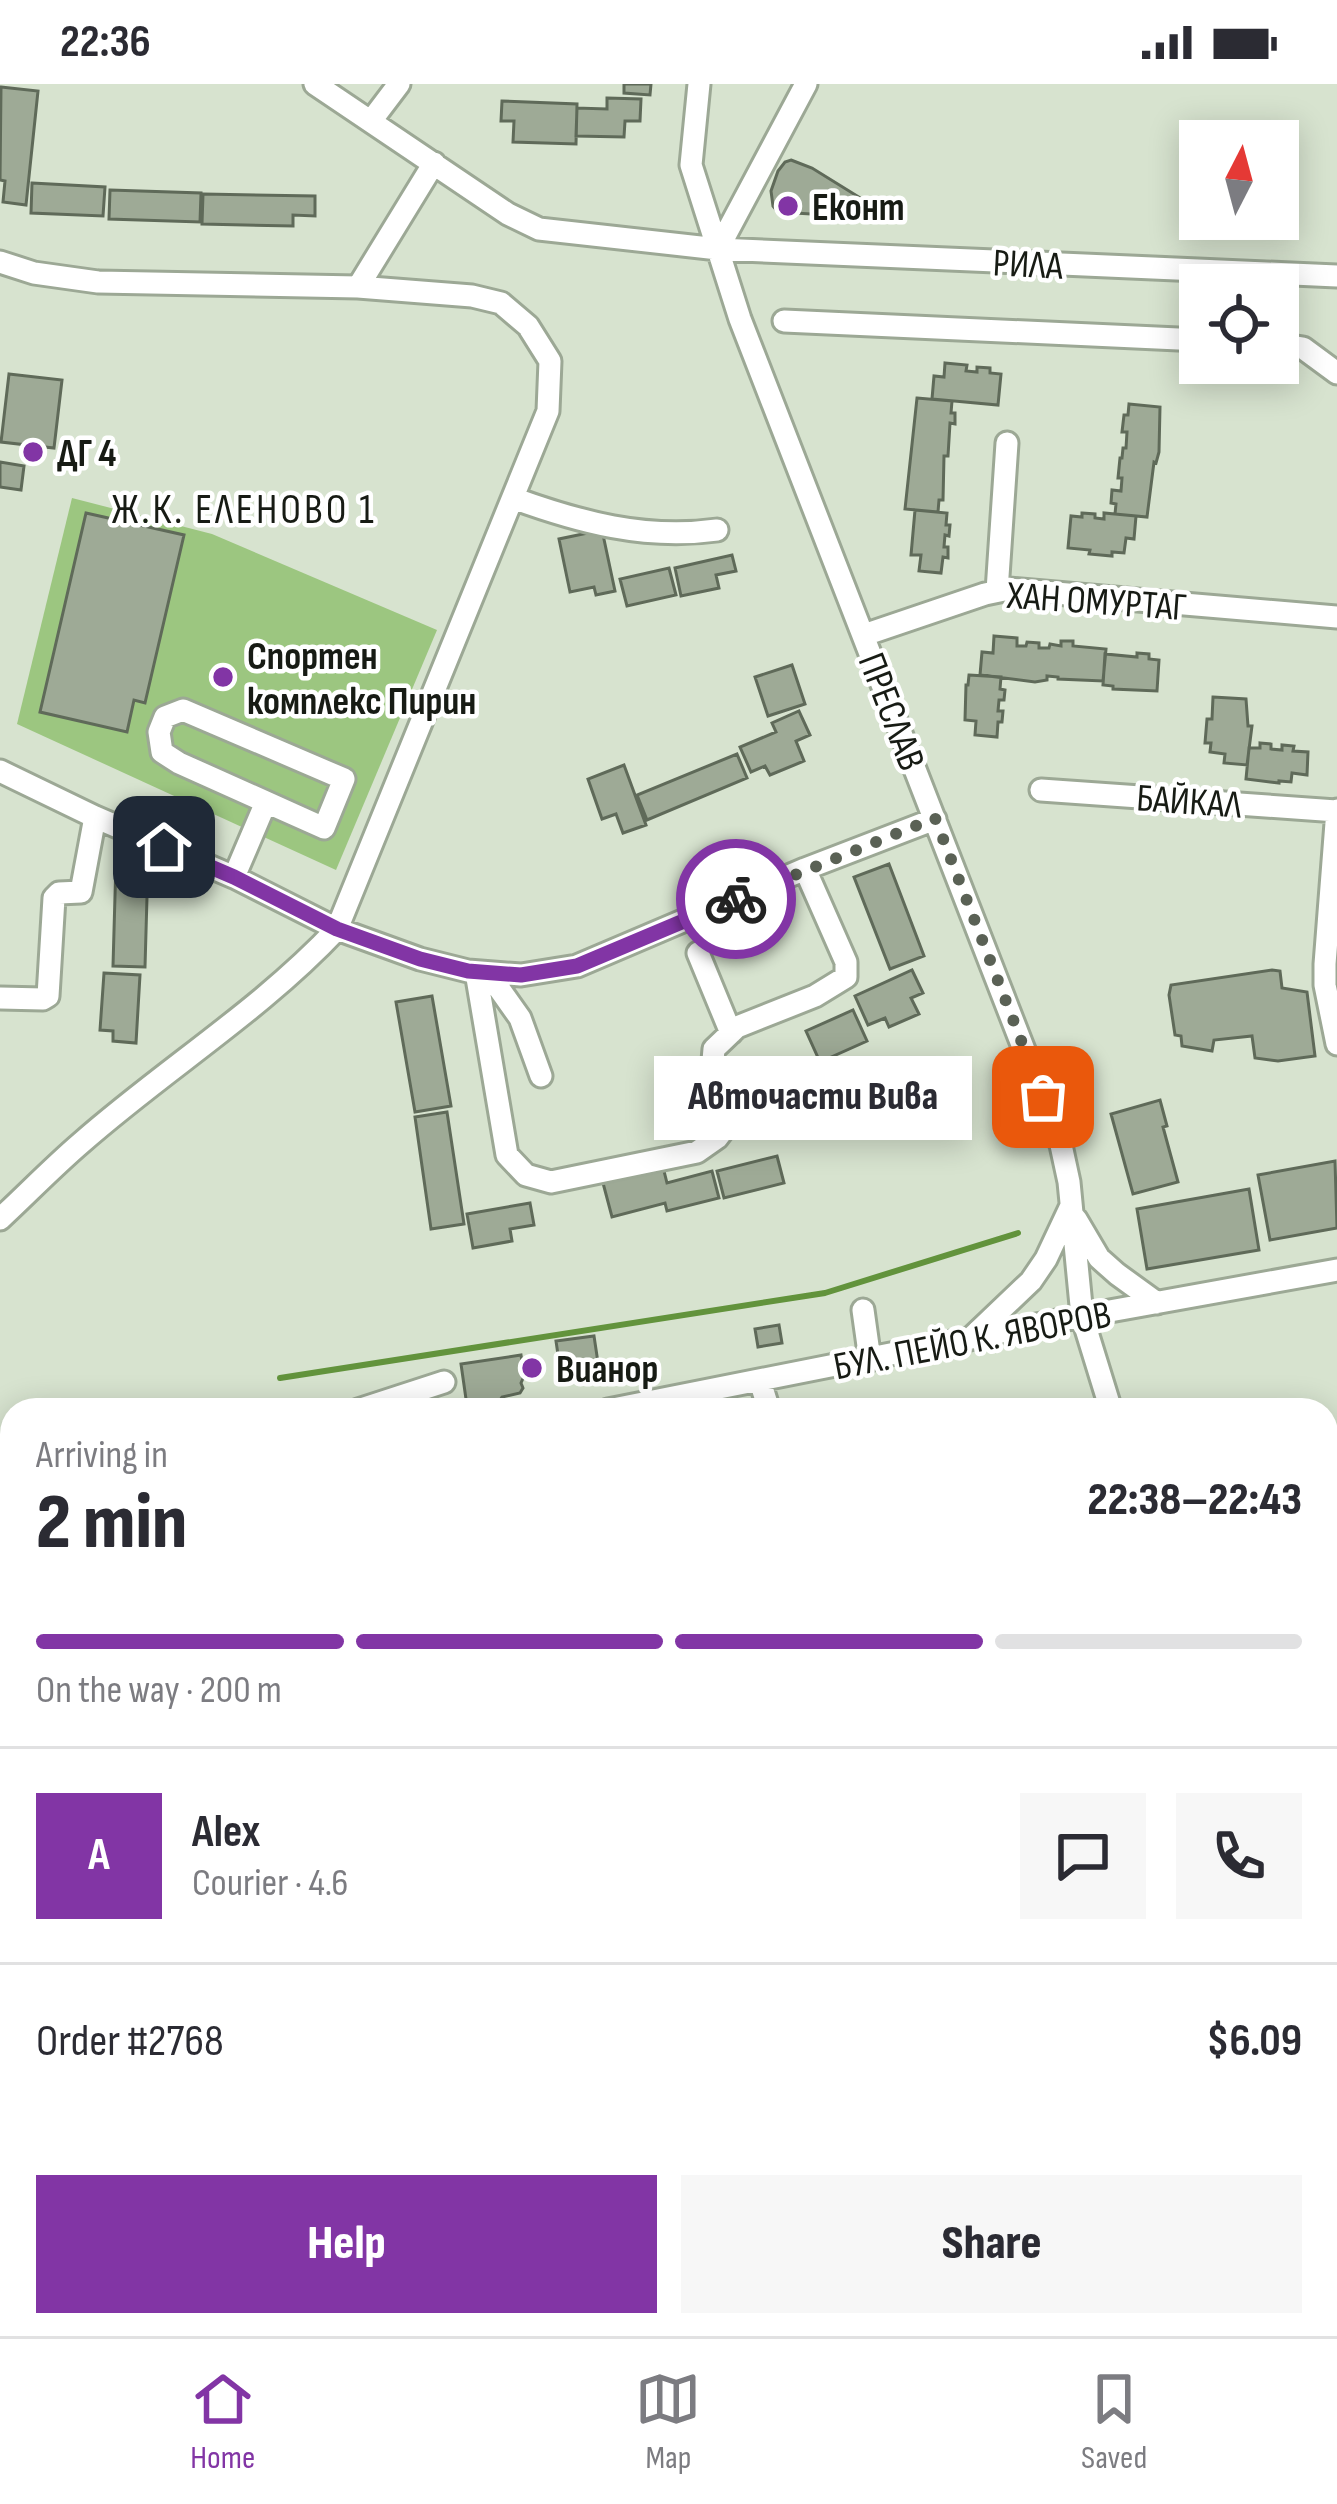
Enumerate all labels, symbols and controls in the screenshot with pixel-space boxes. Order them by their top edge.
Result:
text: 22:36 [60,15,151,70]
north arrow [1179,120,1299,240]
map controls [1179,120,1299,384]
place label: Еконт [812,185,905,232]
marker: Еконт [775,193,801,219]
street label: РИЛА [992,240,1064,291]
button: locate [1179,264,1299,384]
place label: ДГ 4 [57,431,116,478]
marker: ДГ 4 [20,439,46,465]
district label: Ж.К. ЕЛЕНОВО 1 [111,485,377,536]
street label: ХАН ОМУРТАГ [1005,573,1188,632]
place label: Спортен комплекс Пирин [247,634,476,726]
street label: ПРЕСЛАВ [847,647,934,777]
marker: Спортен комплекс Пирин [210,664,236,690]
street label: БАЙКАЛ [1135,775,1243,830]
pin [113,796,215,898]
icon: home [131,814,197,880]
courier [676,839,796,959]
icon: bike [703,866,769,932]
pin [992,1046,1094,1148]
callout: Авточасти Вива [653,1055,971,1139]
icon: bag [1010,1064,1076,1130]
text: Авточасти Вива [688,1074,938,1121]
street label: БУЛ. ПЕЙО К. ЯВОРОВ [830,1292,1115,1391]
place label: Вианор [556,1347,658,1394]
marker: Вианор [519,1355,545,1381]
text: Arriving in [36,1432,168,1479]
text: 22:38–22:43 [1087,1473,1302,1528]
text: 2 min [36,1477,187,1570]
text: On the way · 200 m [36,1667,282,1714]
button: chat [1020,1793,1146,1919]
button: phone [1176,1793,1302,1919]
text: Alex [192,1805,260,1860]
text: A [88,1828,110,1883]
text: Courier · 4.6 [192,1860,348,1907]
text: Order #2768 [36,2014,224,2069]
text: $6.09 [1207,2014,1302,2069]
button: Help [36,2175,657,2313]
button: Share [681,2175,1302,2313]
tab: Home [190,2366,256,2478]
tab: Map [635,2366,701,2478]
tab: Saved [1081,2366,1147,2478]

